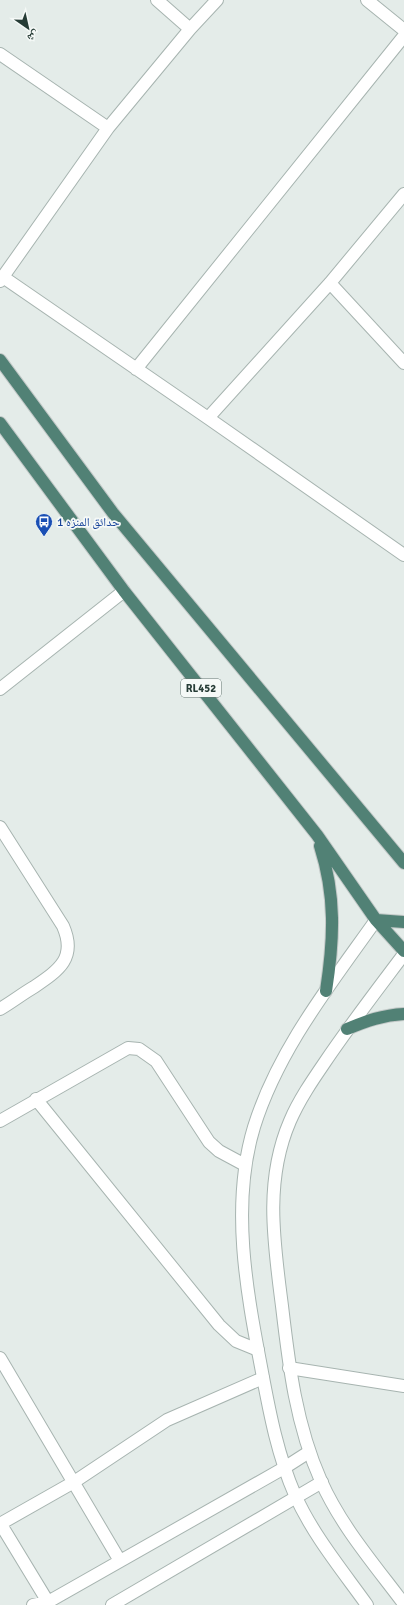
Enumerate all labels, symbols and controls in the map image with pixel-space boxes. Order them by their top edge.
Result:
north arrow [8,8,48,48]
text: ش [24,26,42,45]
bus stop icon: حدائق المنزه 1 [34,512,54,537]
place label: حدائق المنزه 1 [57,515,120,530]
road number: RL452 [181,679,221,697]

